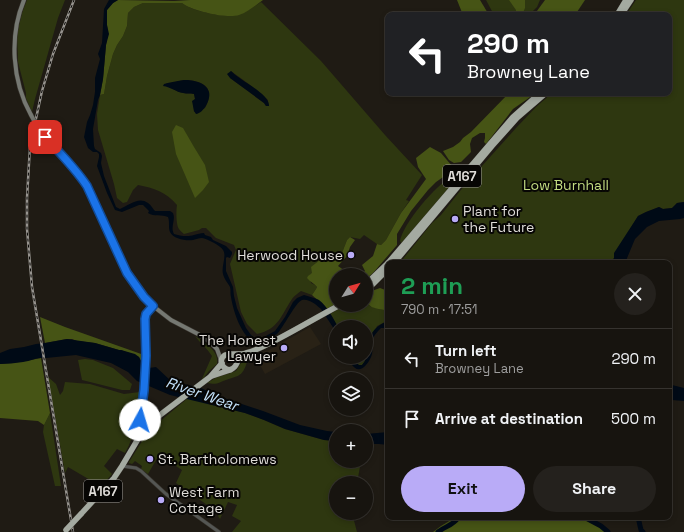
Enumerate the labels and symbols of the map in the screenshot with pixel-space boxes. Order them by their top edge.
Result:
pin [28,120,62,154]
road number: A167 [443,165,481,187]
park label: Low Burnhall [523,176,609,194]
place label: Plant for the Future [463,202,534,236]
marker: Plant for the Future [450,214,460,224]
place label: Herwood House [237,246,343,264]
marker: Herwood House [346,250,356,260]
north arrow [329,268,373,312]
place label: The Honest Lawyer [199,331,276,365]
marker: The Honest Lawyer [279,343,289,353]
water label: River Wear [163,372,242,415]
position arrow [119,399,161,441]
place label: St. Bartholomews [158,450,277,468]
marker: St. Bartholomews [145,454,155,464]
road number: A167 [84,480,122,502]
place label: West Farm Cottage [169,483,239,517]
marker: West Farm Cottage [156,495,166,505]

